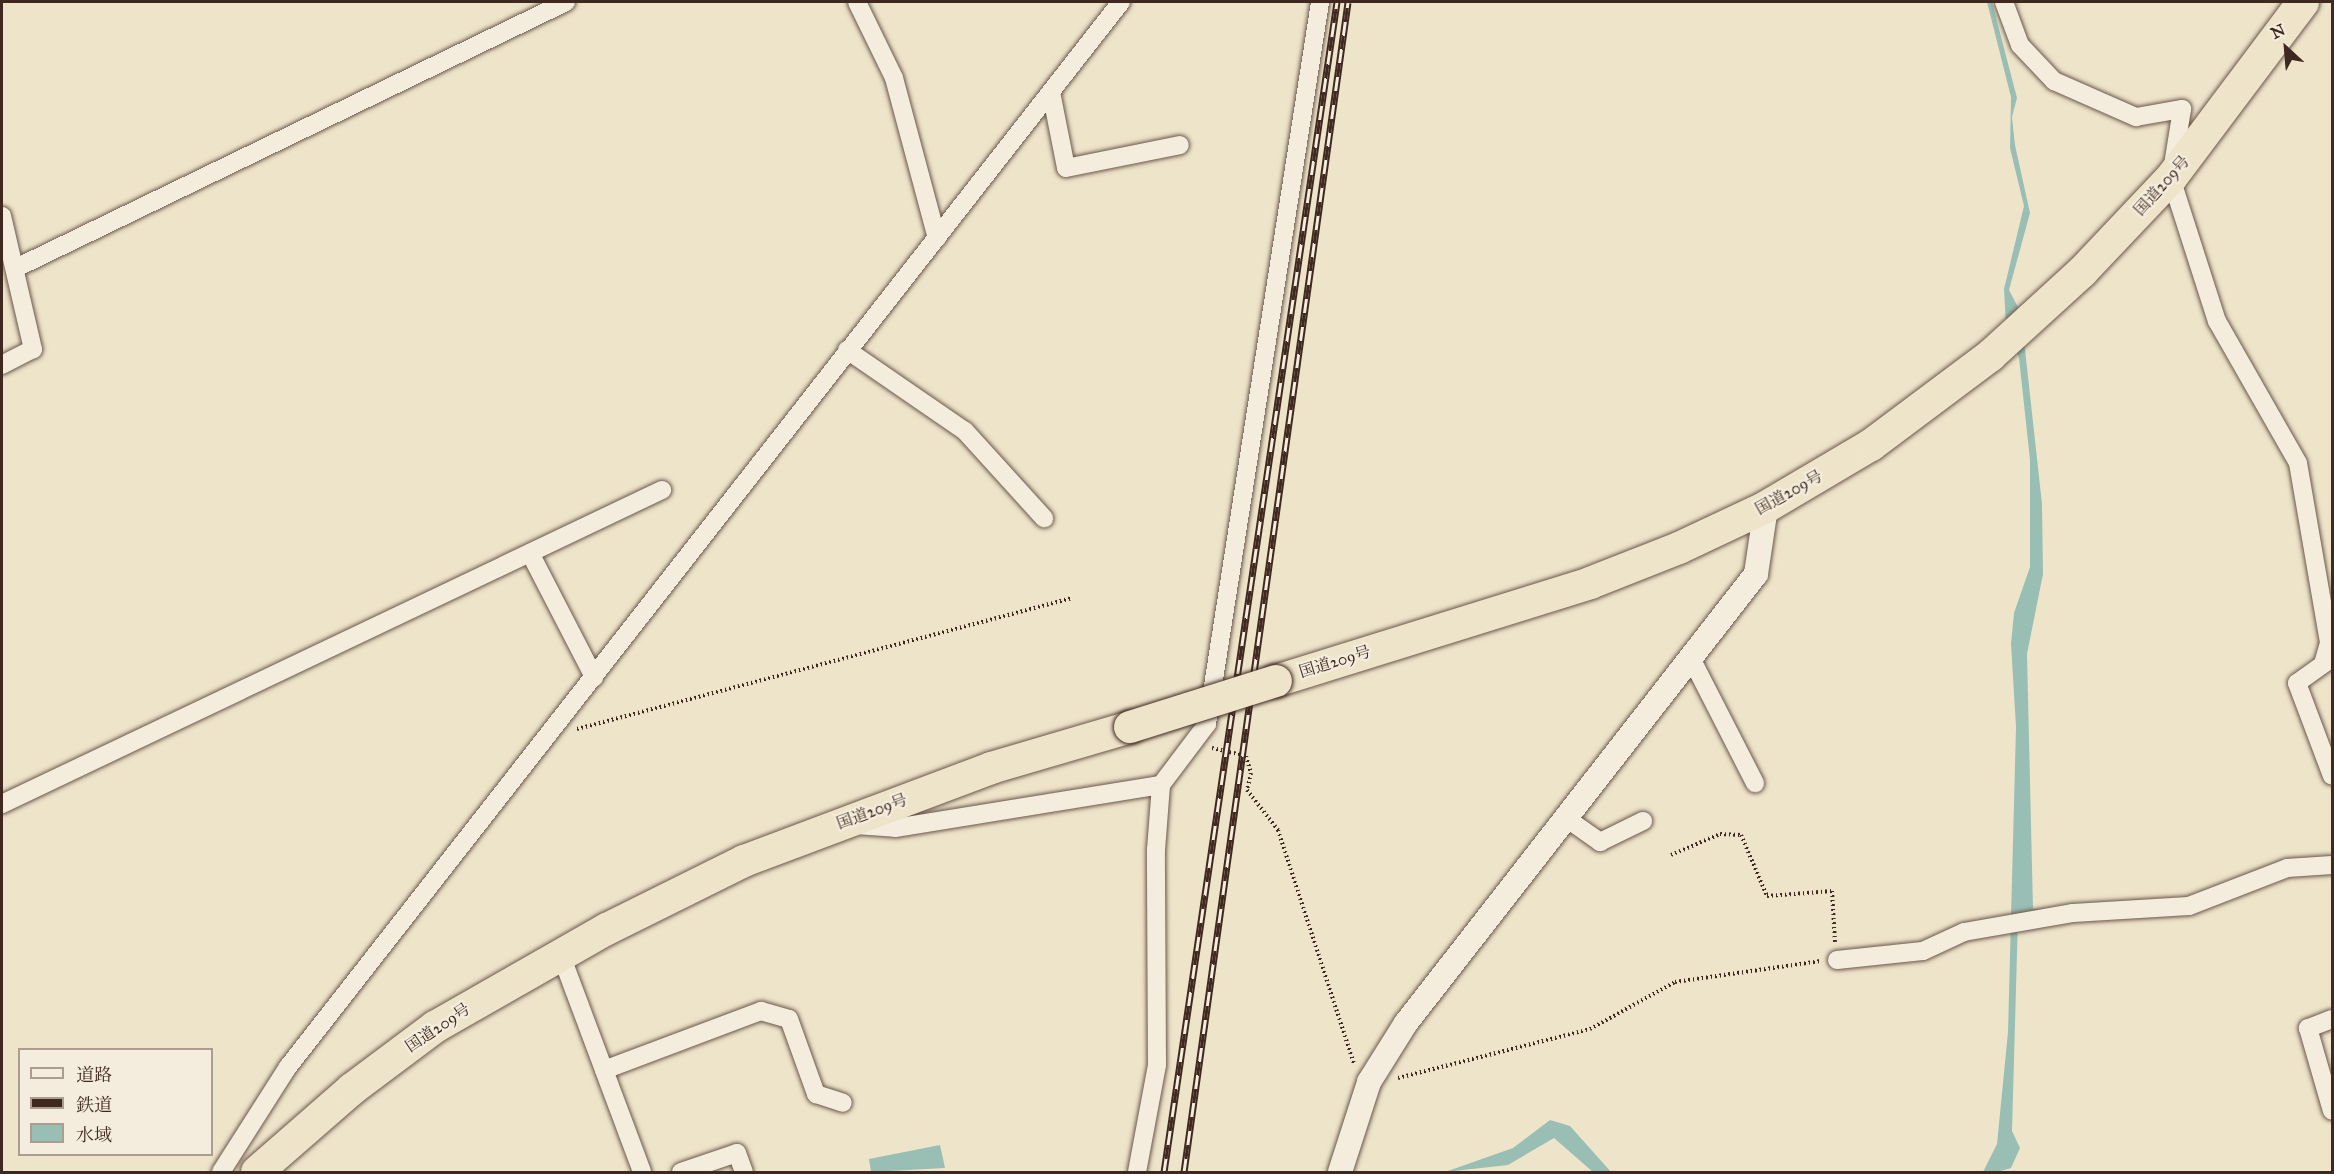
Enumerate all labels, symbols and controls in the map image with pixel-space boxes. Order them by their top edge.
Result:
north arrow [2256,18,2316,78]
text: N [2268,20,2288,43]
street label: 国道209号 [2130,152,2194,220]
street label: 国道209号 [1752,467,1826,519]
street label: 国道209号 [1297,642,1373,682]
street label: 国道209号 [834,790,910,834]
street label: 国道209号 [402,999,474,1057]
legend [18,1048,213,1156]
text: 道路 [76,1064,112,1086]
text: 鉄道 [76,1094,112,1116]
text: 水域 [76,1124,112,1146]

